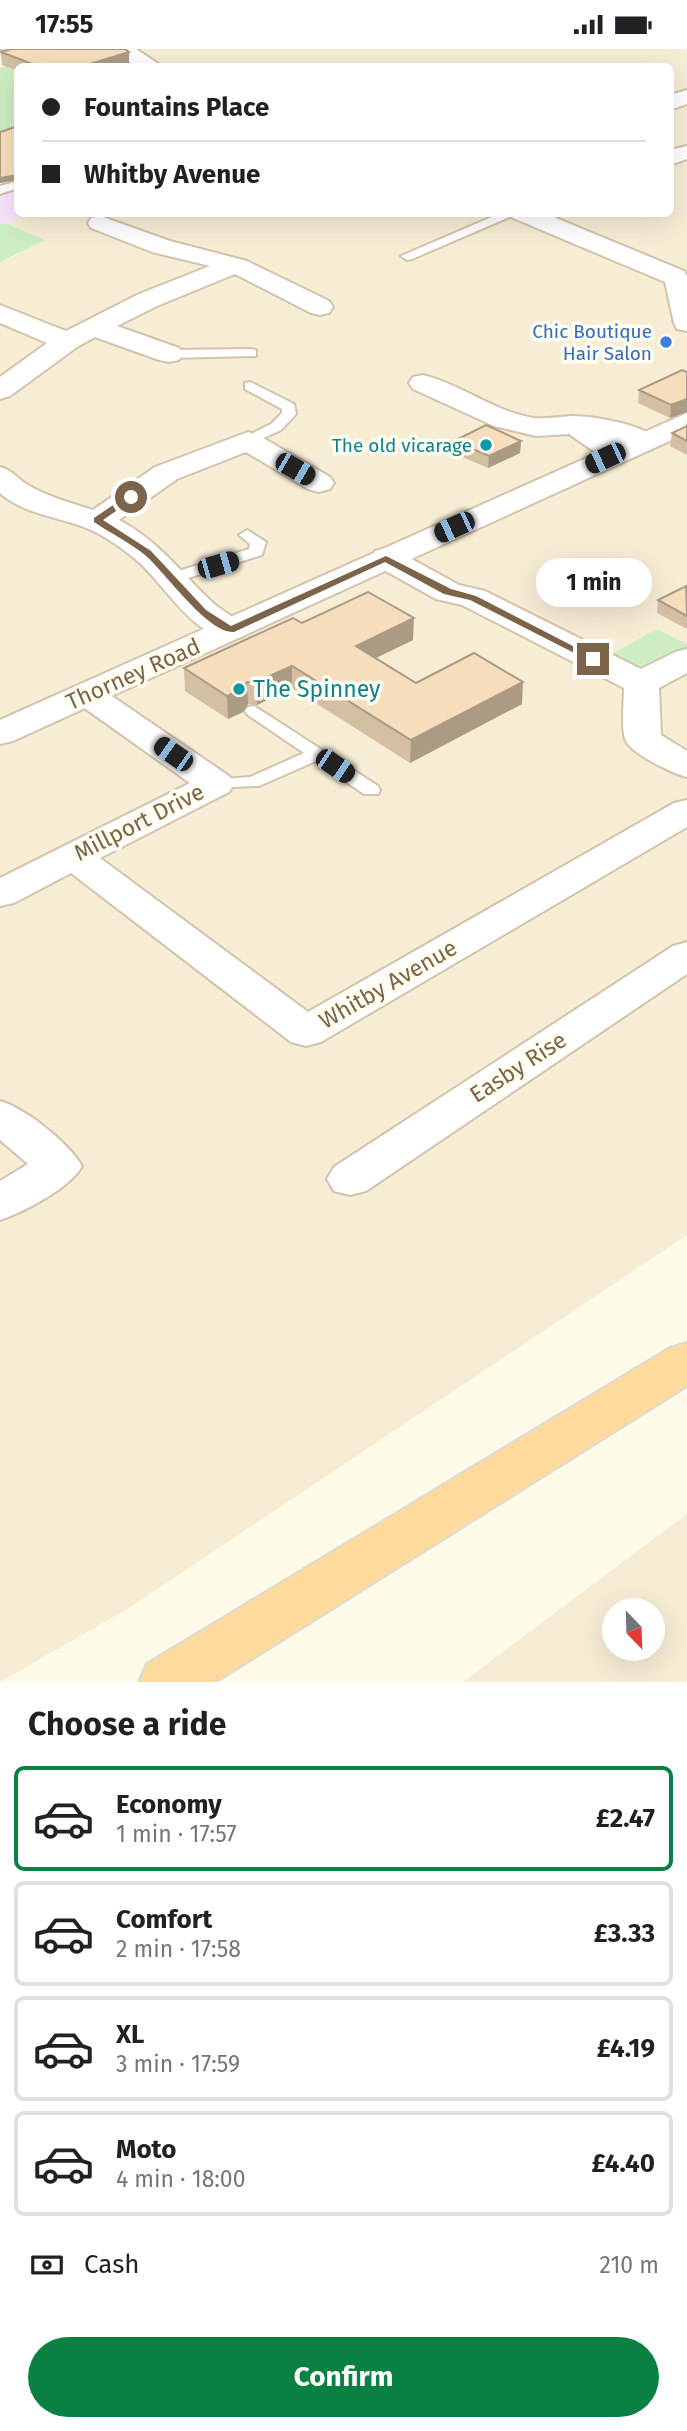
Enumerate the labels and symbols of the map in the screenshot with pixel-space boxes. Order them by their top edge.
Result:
place label: Chic Boutique Hair Salon [532,320,652,365]
marker: Chic Boutique Hair Salon [658,334,674,350]
place label: The old vicarage [332,434,472,457]
marker: The old vicarage [478,437,494,453]
car [582,440,629,476]
car [272,449,319,489]
route start [115,481,147,513]
car [431,509,478,545]
car [195,549,242,581]
callout: 1 min [535,557,651,607]
street label: Thorney Road [62,632,204,716]
route end [577,643,609,675]
place label: The Spinney [253,675,381,703]
marker: The Spinney [231,681,247,697]
car [150,733,197,775]
car [312,746,359,786]
street label: Millport Drive [69,777,209,867]
street label: Whitby Avenue [314,933,462,1035]
street label: Easby Rise [464,1025,572,1109]
north arrow [602,1598,665,1661]

